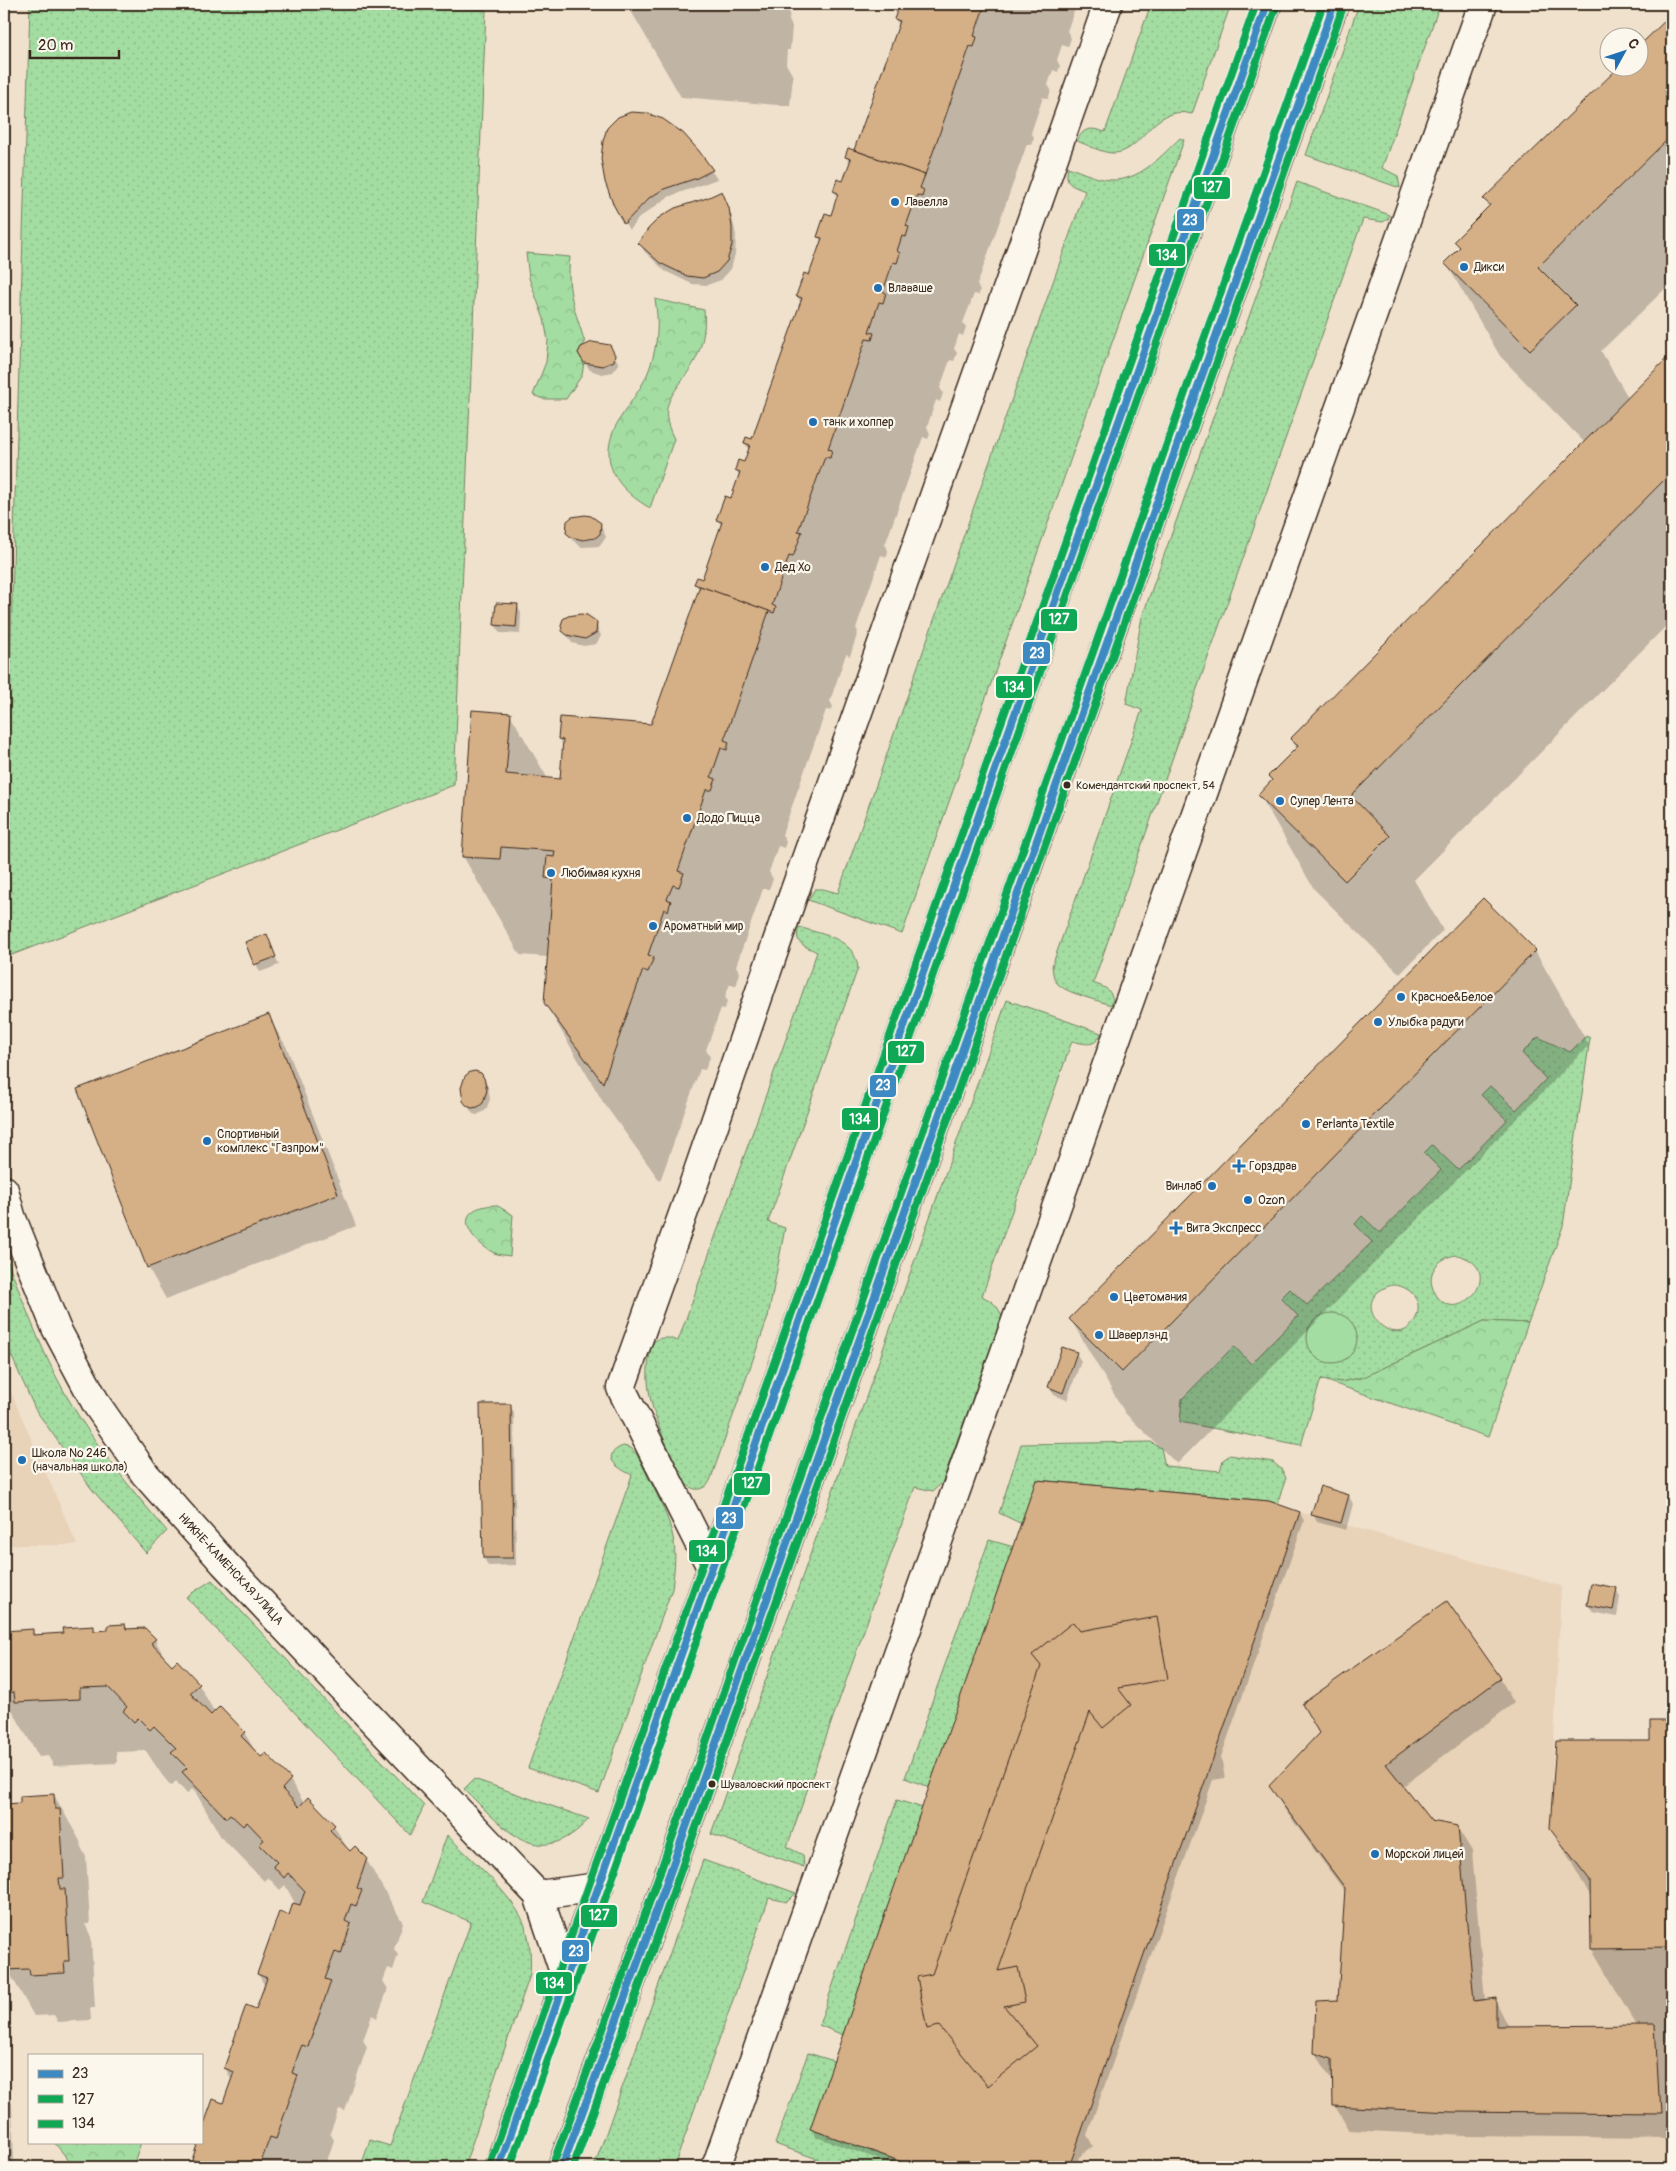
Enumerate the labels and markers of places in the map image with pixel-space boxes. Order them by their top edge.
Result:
place label: Лавелла [904,195,948,210]
marker: Лавелла [889,196,901,208]
place label: Дикси [1473,260,1505,275]
marker: Дикси [1458,261,1470,273]
place label: Влаваше [888,281,933,296]
marker: Влаваше [872,282,884,294]
place label: танк и хоппер [823,415,894,430]
marker: танк и хоппер [807,416,819,428]
place label: Дед Хо [774,560,811,575]
marker: Дед Хо [759,561,771,573]
place label: Комендантский проспект, 54 [1076,779,1216,792]
marker: Комендантский проспект, 54 [1062,780,1072,790]
place label: Супер Лента [1290,794,1354,809]
marker: Супер Лента [1274,795,1286,807]
place label: Додо Пицца [696,811,760,826]
marker: Додо Пицца [681,812,693,824]
place label: Любимая кухня [560,866,641,881]
marker: Любимая кухня [545,867,557,879]
place label: Ароматный мир [663,919,744,934]
marker: Ароматный мир [647,920,659,932]
place label: Красное&Белое [1411,990,1493,1005]
marker: Красное&Белое [1395,991,1407,1003]
place label: Улыбка радуги [1388,1015,1464,1030]
marker: Улыбка радуги [1372,1016,1384,1028]
place label: Perlanta Textile [1316,1117,1394,1132]
marker: Perlanta Textile [1300,1118,1312,1130]
place label: Спортивный комплекс "Газпром" [217,1127,324,1156]
marker: Спортивный комплекс "Газпром" [201,1135,213,1147]
place label: Горздрав [1249,1159,1297,1174]
marker: Горздрав [1233,1160,1245,1172]
place label: Винлаб [1165,1179,1202,1194]
marker: Винлаб [1206,1180,1218,1192]
place label: Ozon [1258,1193,1285,1208]
marker: Ozon [1242,1194,1254,1206]
place label: Вита Экспресс [1186,1221,1262,1236]
marker: Вита Экспресс [1170,1222,1182,1234]
place label: Цветомания [1124,1290,1188,1305]
marker: Цветомания [1108,1291,1120,1303]
place label: Шаверлэнд [1109,1328,1169,1343]
marker: Шаверлэнд [1093,1329,1105,1341]
place label: Школа № 246 (начальная школа) [32,1446,128,1475]
marker: Школа № 246 (начальная школа) [16,1454,28,1466]
place label: Шуваловский проспект [721,1778,831,1791]
marker: Шуваловский проспект [707,1779,717,1789]
place label: Морской лицей [1385,1847,1464,1862]
marker: Морской лицей [1369,1848,1381,1860]

